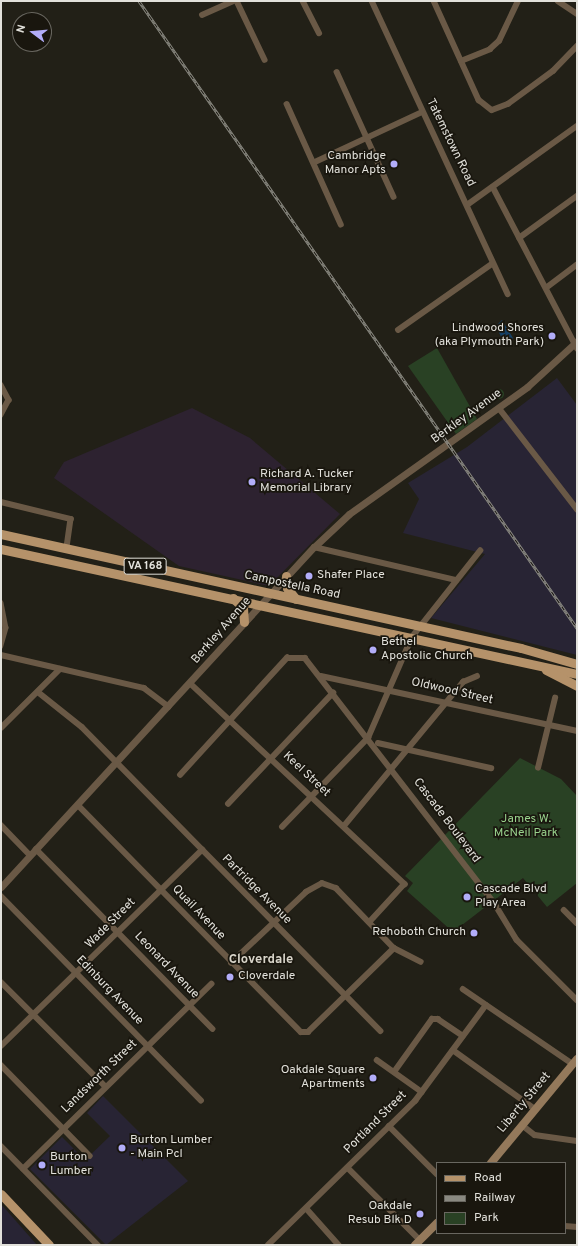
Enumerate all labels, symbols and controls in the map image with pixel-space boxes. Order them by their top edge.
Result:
north arrow [12,12,52,52]
text: N [14,23,29,35]
street label: Tatemstown Road [423,97,477,189]
place label: Cambridge Manor Apts [324,150,386,178]
marker: Cambridge Manor Apts [389,159,399,169]
place label: Lindwood Shores (aka Plymouth Park) [435,322,544,350]
marker: Lindwood Shores (aka Plymouth Park) [547,331,557,341]
street label: Berkley Avenue [429,386,505,448]
place label: Richard A. Tucker Memorial Library [260,468,354,496]
marker: Richard A. Tucker Memorial Library [247,477,257,487]
road number: VA 168 [123,557,167,575]
street label: Campostella Road [243,569,341,603]
place label: Shafer Place [317,569,385,583]
marker: Shafer Place [304,571,314,581]
street label: Berkley Avenue [189,595,255,667]
place label: Bethel Apostolic Church [381,636,473,664]
marker: Bethel Apostolic Church [368,645,378,655]
street label: Oldwood Street [410,676,494,708]
street label: Keel Street [279,749,333,801]
street label: Cascade Boulevard [409,776,483,866]
park label: James W. McNeil Park [494,813,558,841]
street label: Partridge Avenue [218,852,294,928]
street label: Quail Avenue [168,882,228,944]
place label: Cascade Blvd Play Area [475,883,547,911]
marker: Cascade Blvd Play Area [462,892,472,902]
street label: Wade Street [83,896,139,952]
place label: Rehoboth Church [372,926,466,940]
marker: Rehoboth Church [469,928,479,938]
street label: Leonard Avenue [130,930,202,1002]
district label: Cloverdale [229,952,293,968]
street label: Edinburg Avenue [72,953,146,1029]
place label: Cloverdale [238,970,295,984]
marker: Cloverdale [225,972,235,982]
street label: Landsworth Street [59,1037,141,1117]
place label: Oakdale Square Apartments [281,1064,365,1092]
street label: Liberty Street [495,1070,555,1136]
marker: Oakdale Square Apartments [368,1073,378,1083]
street label: Portland Street [342,1089,410,1157]
place label: Burton Lumber - Main Pcl [130,1134,212,1162]
marker: Burton Lumber - Main Pcl [117,1143,127,1153]
place label: Burton Lumber [50,1151,92,1179]
marker: Burton Lumber [37,1160,47,1170]
legend [436,1162,566,1234]
text: Road [474,1170,502,1186]
text: Railway [474,1190,515,1206]
place label: Oakdale Resub Blk D [348,1200,412,1228]
marker: Oakdale Resub Blk D [415,1209,425,1219]
text: Park [474,1210,499,1226]

